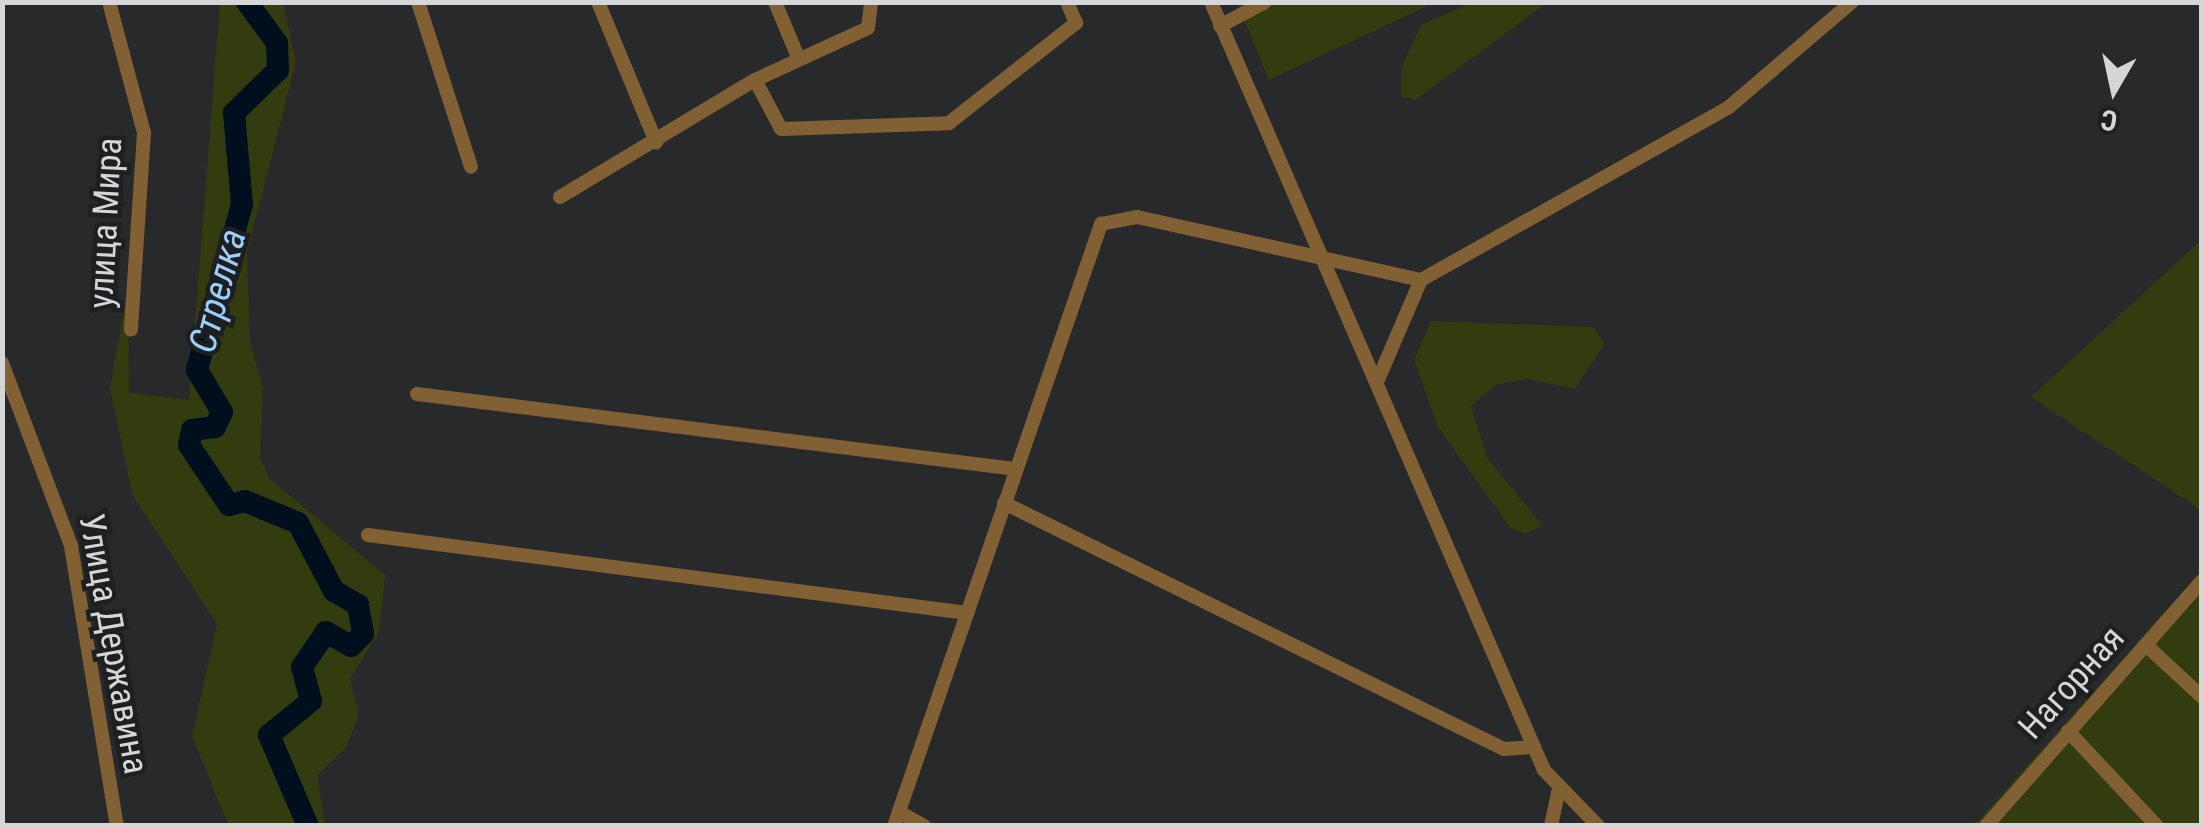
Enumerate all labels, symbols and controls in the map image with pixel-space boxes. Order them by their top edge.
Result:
north arrow [2064,40,2164,140]
text: С [2099,103,2120,138]
street label: улица Мира [81,137,131,309]
water label: Стрелка [180,224,256,358]
street label: Улица Державина [69,511,157,777]
street label: Нагорная [2010,618,2134,748]

